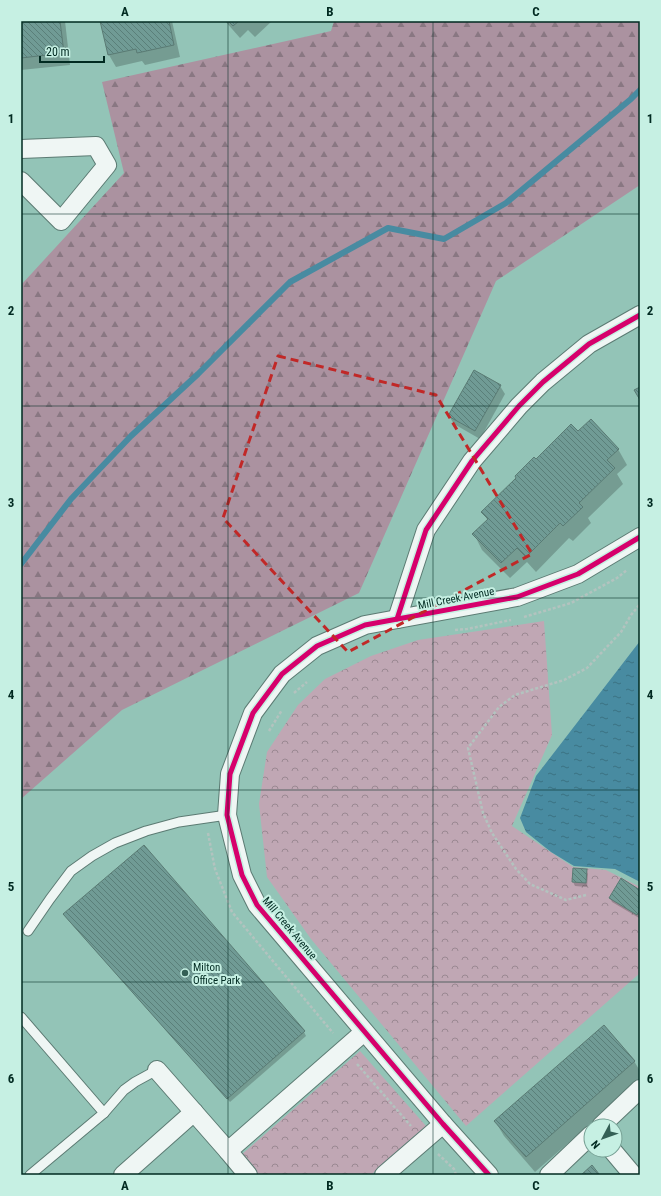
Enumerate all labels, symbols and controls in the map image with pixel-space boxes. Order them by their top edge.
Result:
text: A [121,4,129,19]
text: B [326,4,334,19]
text: C [532,4,540,19]
scale bar [40,38,104,64]
text: 20 m [46,45,70,59]
text: 1 [8,111,14,126]
text: 1 [647,111,653,126]
text: 2 [8,303,15,318]
text: 2 [647,303,654,318]
text: 3 [8,495,14,510]
text: 3 [647,495,653,510]
street label: Mill Creek Avenue [417,585,495,612]
text: 4 [8,687,15,702]
text: 4 [647,687,654,702]
text: 5 [8,879,15,894]
text: 5 [647,879,654,894]
street label: Mill Creek Avenue [260,895,319,962]
place label: Milton Office Park [193,961,240,987]
marker: Milton Office Park [180,968,190,978]
text: 6 [8,1071,15,1086]
text: 6 [647,1071,654,1086]
north arrow [583,1118,623,1158]
text: N [589,1137,603,1151]
text: A [121,1178,129,1193]
text: B [326,1178,334,1193]
text: C [532,1178,540,1193]

